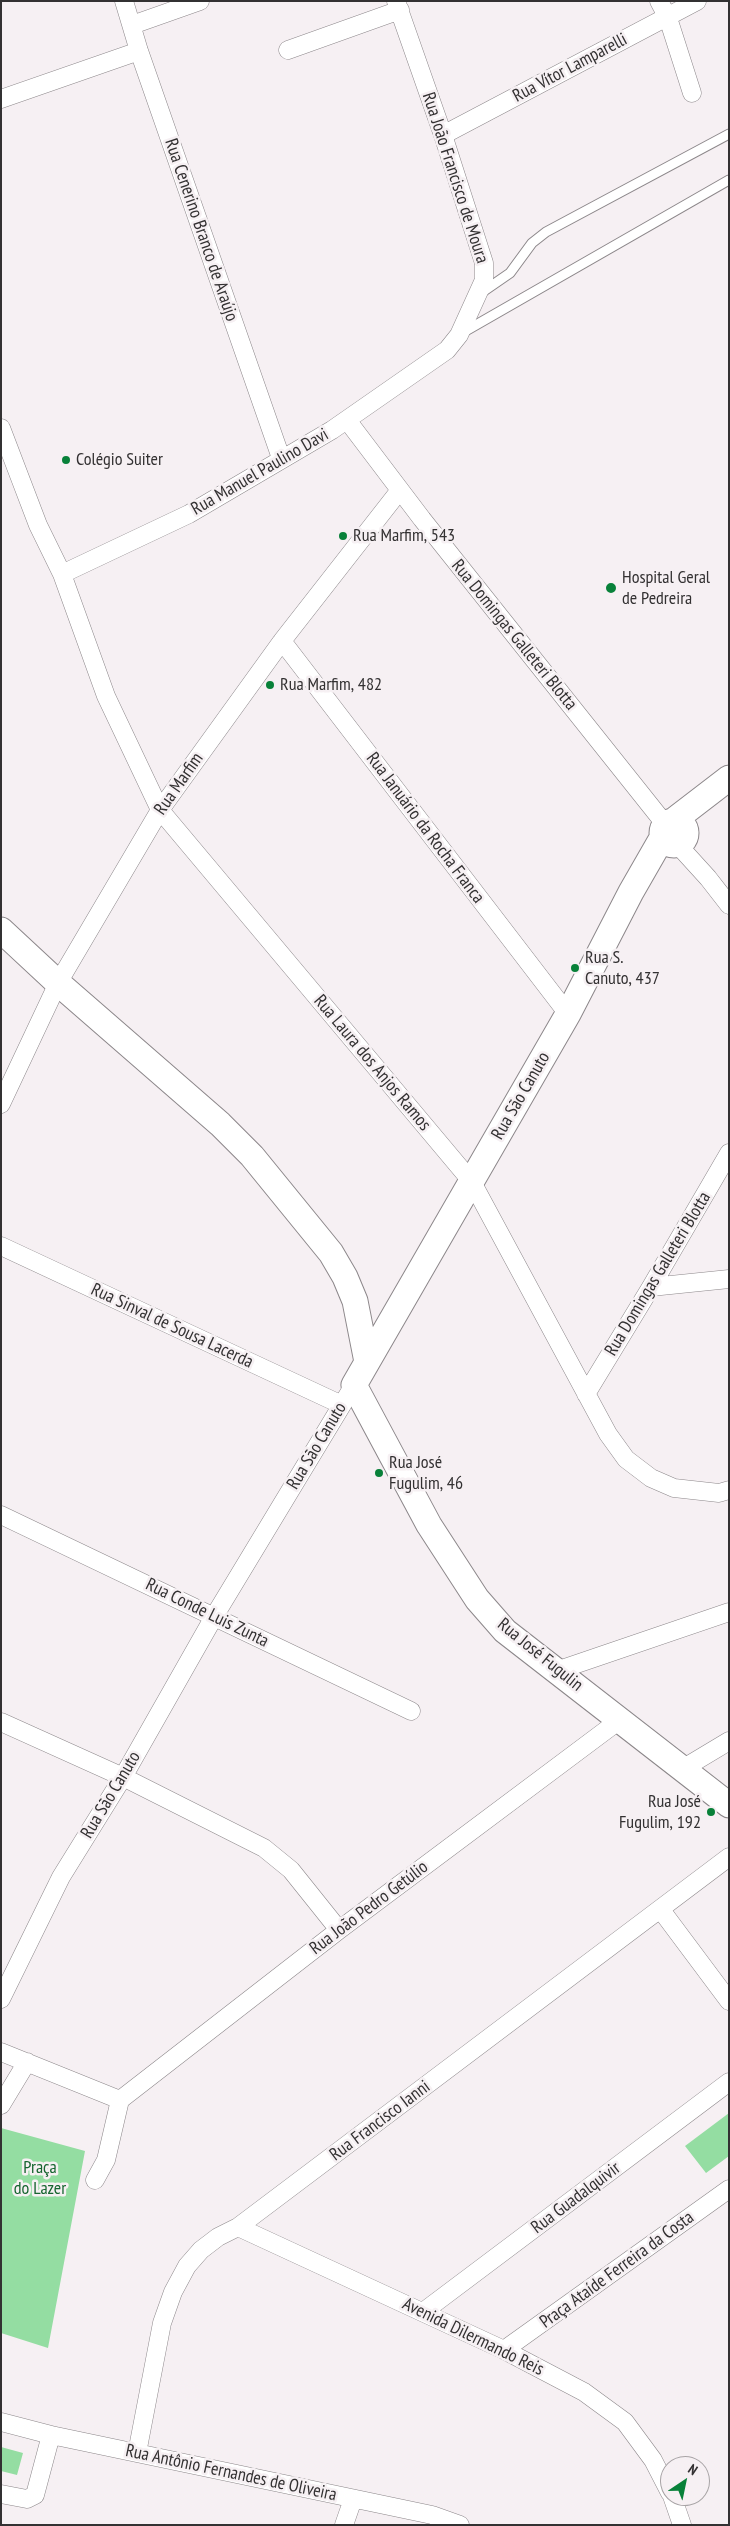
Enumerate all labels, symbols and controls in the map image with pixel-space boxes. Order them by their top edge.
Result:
street label: Rua Vítor Lamparelli [509,29,631,107]
street label: Rua João Francisco de Moura [417,90,493,266]
street label: Rua Cenerino Branco de Araújo [160,136,242,324]
street label: Rua Manuel Paulino Davi [187,424,333,520]
place label: Colégio Suiter [76,449,163,471]
marker: Colégio Suiter [60,454,72,466]
place label: Rua Marfim, 543 [353,525,455,547]
marker: Rua Marfim, 543 [337,530,349,542]
street label: Rua Domingas Galleteri Blotta [447,555,581,715]
place label: Hospital Geral de Pedreira [622,567,710,610]
marker: Hospital Geral de Pedreira [604,581,618,595]
place label: Rua Marfim, 482 [280,674,382,696]
marker: Rua Marfim, 482 [264,679,276,691]
street label: Rua Januário da Rocha Franca [361,748,489,908]
street label: Rua Marfim [150,749,208,819]
place label: Rua S. Canuto, 437 [585,947,660,990]
marker: Rua S. Canuto, 437 [569,962,581,974]
street label: Rua Laura dos Anjos Ramos [309,991,435,1135]
street label: Rua São Canuto [487,1048,555,1144]
street label: Rua Domingas Galleteri Blotta [600,1188,716,1360]
street label: Rua Sinval de Sousa Lacerda [87,1279,257,1373]
street label: Rua São Canuto [283,1399,351,1493]
place label: Rua José Fugulim, 46 [389,1452,463,1495]
marker: Rua José Fugulim, 46 [373,1467,385,1479]
street label: Rua Conde Luis Zunta [142,1574,272,1652]
street label: Rua José Fugulin [493,1614,587,1696]
street label: Rua São Canuto [77,1748,145,1842]
place label: Rua José Fugulim, 192 [619,1791,701,1834]
marker: Rua José Fugulim, 192 [705,1806,717,1818]
street label: Rua João Pedro Getúlio [306,1856,432,1960]
street label: Rua Francisco Ianni [326,2076,434,2166]
park label: Praça do Lazer [14,2157,66,2200]
street label: Rua Guadalquivir [527,2158,625,2238]
street label: Praça Ataíde Ferreira da Costa [536,2207,698,2333]
street label: Avenida Dilermando Reis [399,2293,547,2381]
street label: Rua Antônio Fernandes de Oliveira [123,2440,339,2506]
north arrow [660,2456,710,2506]
text: N [685,2460,701,2479]

